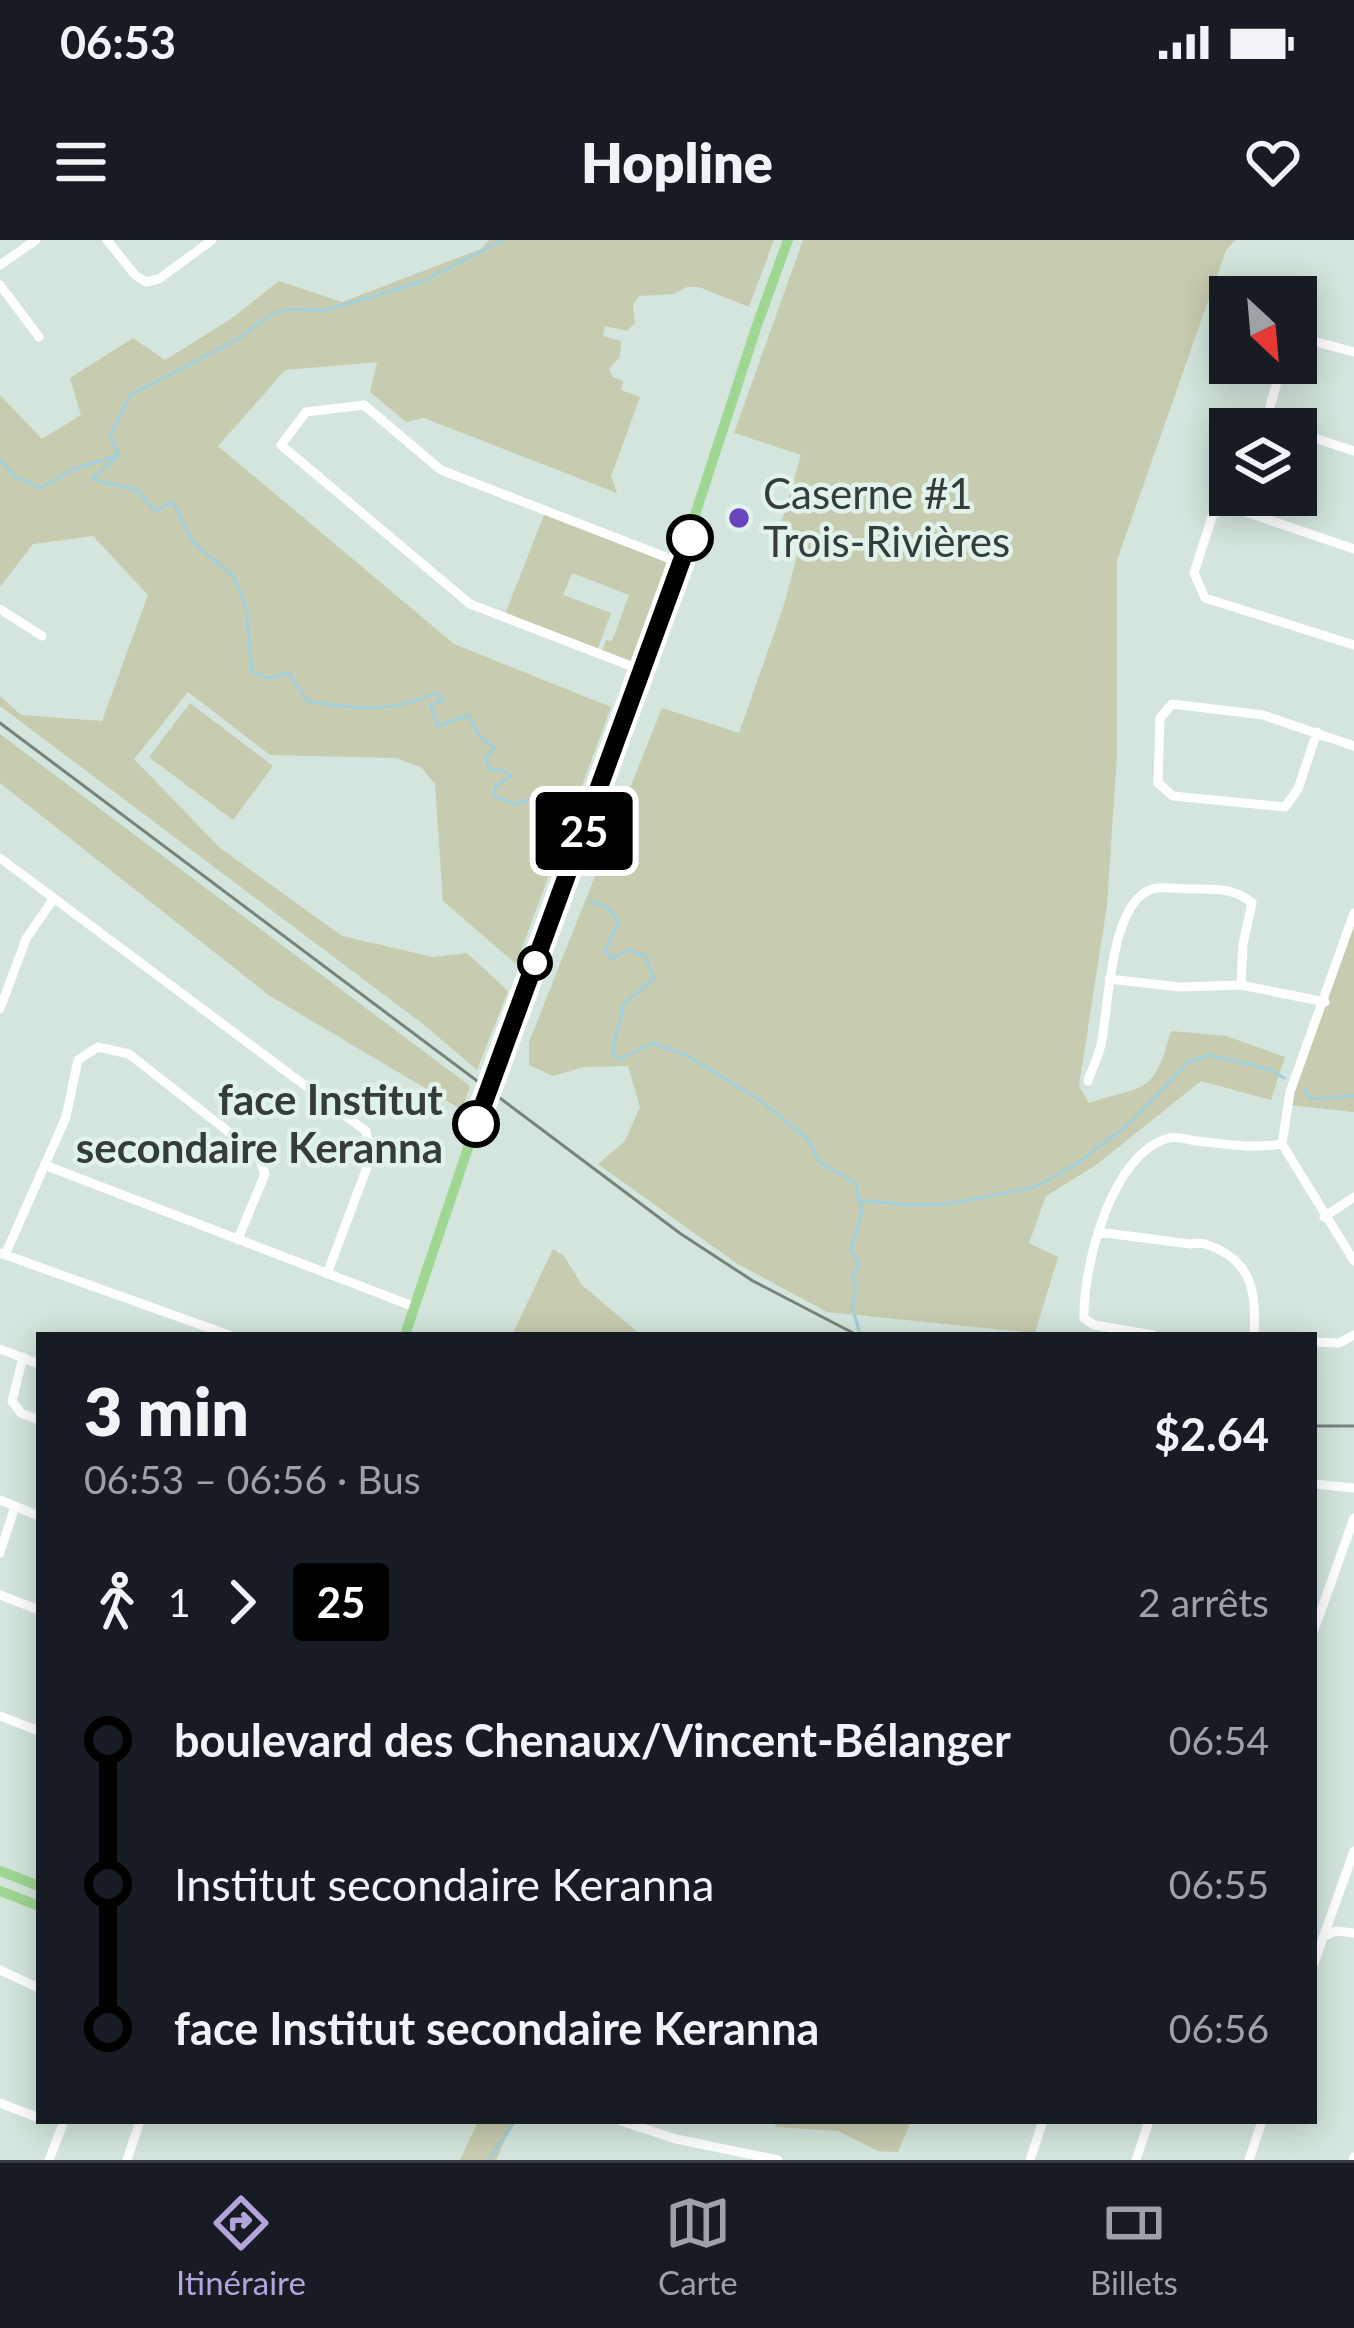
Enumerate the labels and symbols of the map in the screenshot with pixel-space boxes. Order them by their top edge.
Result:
north arrow [1209,276,1317,384]
place label: Caserne #1 Trois-Rivières [763,468,1010,566]
marker: Caserne #1 Trois-Rivières [726,505,752,531]
unlabelled marker [668,516,712,560]
line badge: 25 [530,792,638,870]
unlabelled marker [519,947,551,979]
place label: face Institut secondaire Keranna [76,1074,443,1172]
marker: face Institut secondaire Keranna [454,1102,498,1146]

